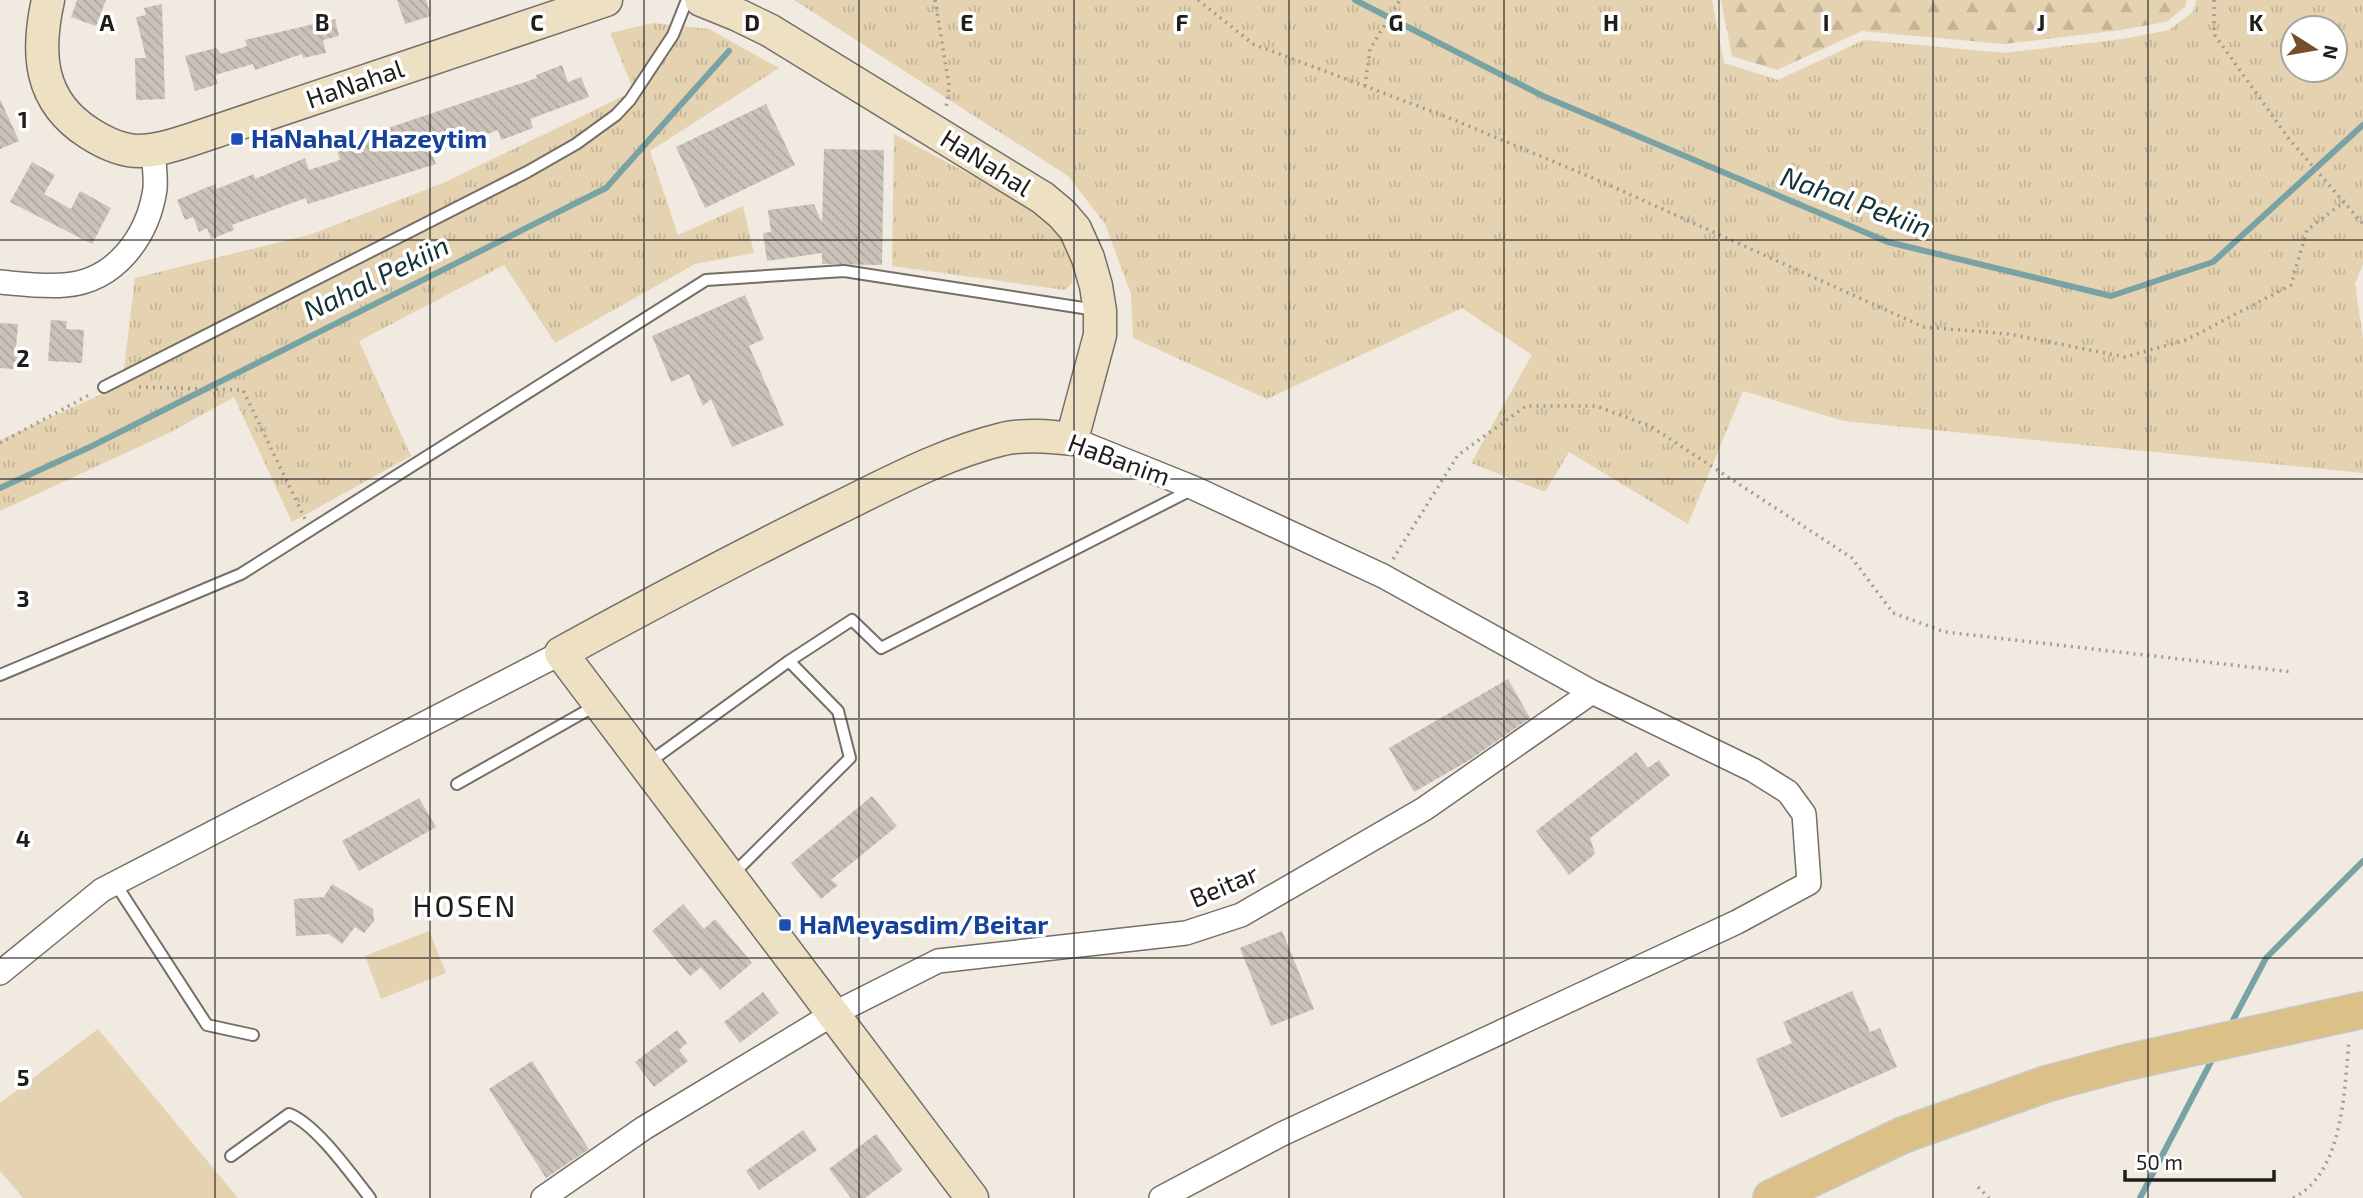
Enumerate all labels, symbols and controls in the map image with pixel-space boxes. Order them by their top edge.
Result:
text: A [99,8,115,36]
text: B [315,8,329,36]
text: C [530,8,544,36]
text: D [744,8,760,36]
text: E [960,8,974,36]
text: F [1176,8,1189,36]
text: G [1389,8,1403,36]
text: H [1603,8,1619,36]
text: I [1823,8,1829,36]
text: J [2037,8,2045,36]
text: K [2249,8,2264,36]
north arrow [2279,14,2349,84]
text: N [2319,43,2344,61]
street label: HaNahal [302,51,408,114]
text: 1 [18,105,28,133]
place label: HaNahal/Hazeytim [251,122,487,154]
street label: HaNahal [936,122,1038,202]
marker: HaNahal/Hazeytim [229,131,245,147]
water label: Nahal Pekiin [1776,158,1936,244]
water label: Nahal Pekiin [297,227,454,327]
text: 2 [16,344,30,372]
street label: HaBanim [1064,426,1175,491]
text: 3 [16,584,30,612]
text: 4 [16,824,30,852]
street label: Beitar [1185,856,1262,913]
district label: HOSEN [413,887,517,923]
place label: HaMeyasdim/Beitar [799,908,1048,940]
marker: HaMeyasdim/Beitar [777,917,793,933]
text: 5 [17,1063,29,1091]
scale bar [2125,1138,2274,1182]
text: 50 m [2136,1149,2183,1174]

